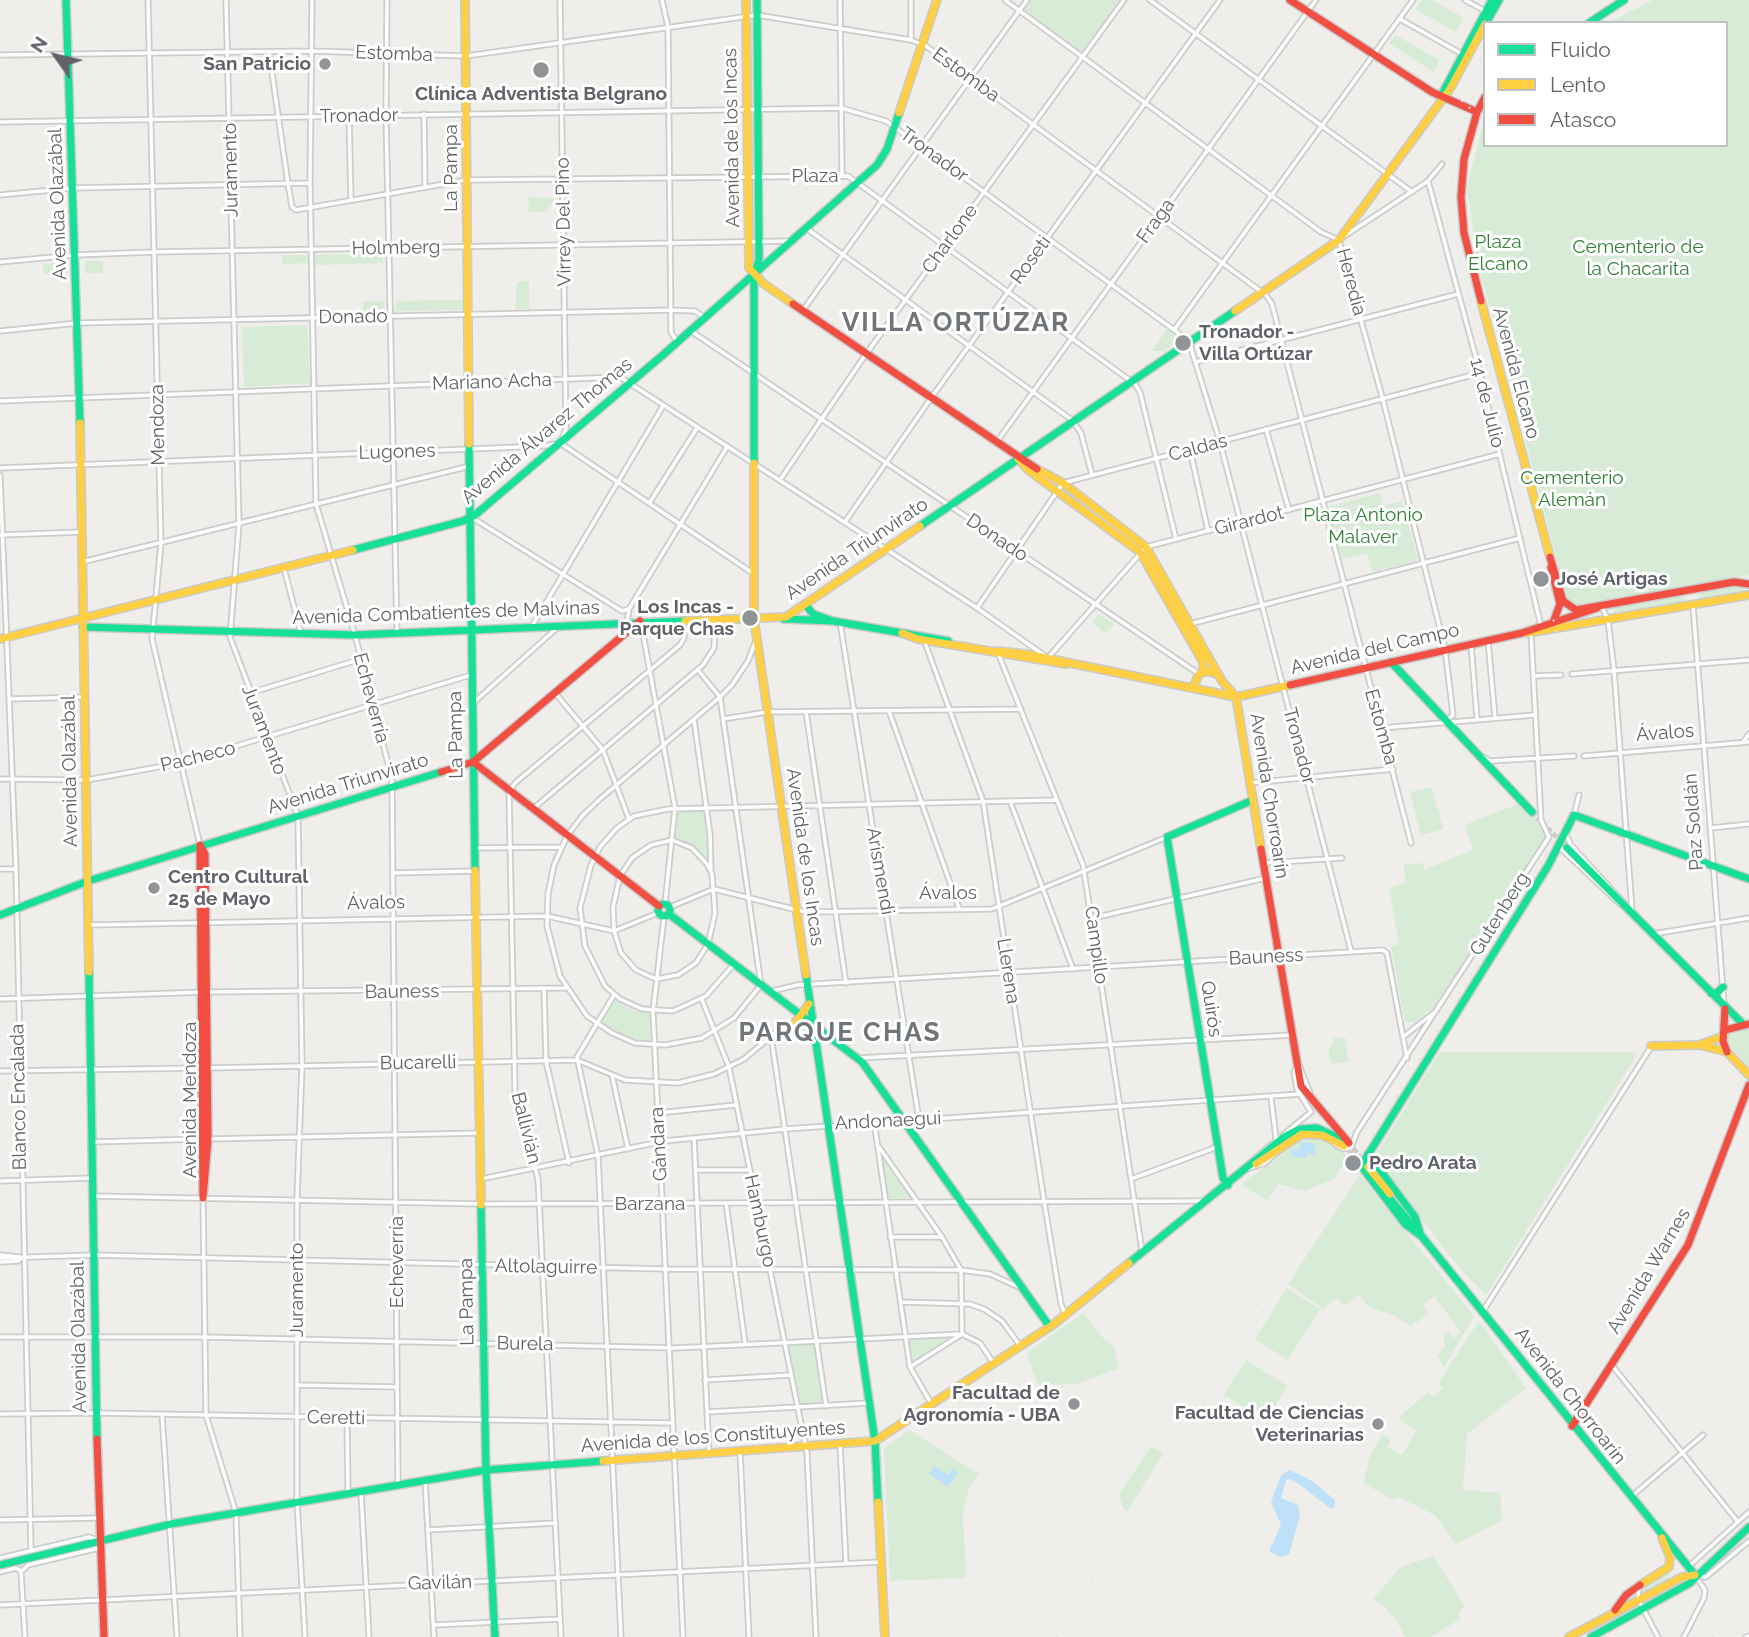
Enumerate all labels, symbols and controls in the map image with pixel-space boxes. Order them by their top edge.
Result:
north arrow [21,21,91,91]
legend [1483,21,1728,147]
text: N [25,32,52,56]
text: Fluido [1550,37,1611,62]
street label: Estomba [355,41,433,67]
street label: Estomba [928,43,1004,107]
street label: Avenida de los Incas [719,48,745,228]
place label: San Patricio [203,53,311,75]
marker: San Patricio [317,56,333,72]
marker: Clínica Adventista Belgrano [531,60,551,80]
text: Lento [1550,72,1606,97]
place label: Clínica Adventista Belgrano [415,83,667,105]
street label: Tronador [319,104,399,128]
text: Atasco [1550,107,1616,132]
street label: Juramento [219,123,243,217]
street label: Tronador [895,123,973,187]
street label: La Pampa [440,124,462,212]
street label: Avenida Olazábal [44,128,72,280]
street label: Virrey Del Pino [551,157,577,287]
street label: Plaza [791,165,839,187]
street label: Fraga [1132,194,1180,248]
street label: Charlone [917,200,983,278]
street label: Roseti [1006,231,1056,289]
park label: Plaza Elcano [1468,231,1528,275]
street label: Holmberg [351,236,441,260]
park label: Cementerio de la Chacarita [1572,236,1704,280]
street label: Heredia [1331,246,1371,318]
street label: Donado [318,305,388,329]
street label: Avenida Elcano [1487,305,1545,441]
district label: VILLA ORTÚZAR [843,307,1069,339]
place label: Tronador - Villa Ortúzar [1199,321,1312,365]
marker: Tronador - Villa Ortúzar [1173,333,1193,353]
street label: Avenida Álvarez Thomas [457,353,637,509]
street label: 14 de Julio [1465,356,1509,450]
street label: Mariano Acha [432,369,552,395]
street label: Mendoza [146,384,170,466]
street label: Caldas [1166,429,1230,467]
street label: Lugones [358,439,436,465]
park label: Cementerio Alemán [1520,467,1624,511]
street label: Avenida Triunvirato [781,493,933,605]
street label: Girardot [1212,501,1286,541]
park label: Plaza Antonio Malaver [1303,504,1423,548]
street label: Donado [962,509,1032,567]
place label: José Artigas [1557,568,1668,590]
marker: José Artigas [1531,569,1551,589]
street label: Avenida Combatientes de Malvinas [292,596,600,630]
place label: Los Incas - Parque Chas [620,596,734,640]
marker: Los Incas - Parque Chas [740,608,760,628]
street label: Avenida del Campo [1289,619,1461,679]
street label: Echeverría [348,650,394,746]
street label: Juramento [236,682,292,778]
street label: Estomba [1359,686,1403,768]
street label: La Pampa [444,691,468,779]
street label: Avenida Olazábal [57,695,83,847]
street label: Tronador [1278,705,1320,787]
street label: Avenida Chorroarín [1245,712,1293,880]
street label: Ávalos [1635,720,1695,746]
street label: Pacheco [158,737,238,777]
street label: Avenida Triunvirato [265,749,431,819]
street label: Avenida de los Incas [781,767,829,947]
street label: Paz Soldán [1679,773,1709,871]
street label: Arismendi [861,825,899,917]
place label: Centro Cultural 25 de Mayo [168,866,308,910]
street label: Gutenberg [1465,868,1535,960]
marker: Centro Cultural 25 de Mayo [146,880,162,896]
street label: Ávalos [919,882,977,904]
street label: Ávalos [347,891,405,915]
street label: Campillo [1079,905,1113,985]
street label: Llerena [992,936,1024,1006]
street label: Bauness [1228,944,1304,970]
street label: Quirós [1195,979,1227,1039]
street label: Bauness [364,980,440,1004]
district label: PARQUE CHAS [740,1017,940,1049]
street label: Avenida Mendoza [179,1022,201,1178]
street label: Blanco Encalada [6,1023,32,1171]
street label: Bucarelli [379,1051,457,1075]
street label: Ballivián [506,1090,546,1166]
street label: Gándara [646,1106,672,1182]
street label: Andonaegui [834,1107,942,1135]
place label: Pedro Arata [1369,1152,1477,1174]
marker: Pedro Arata [1343,1153,1363,1173]
street label: Hamburgo [739,1173,781,1269]
street label: Barzana [615,1193,685,1215]
street label: Avenida Warnes [1602,1204,1696,1338]
street label: Echeverría [386,1216,408,1308]
street label: Juramento [286,1243,308,1337]
street label: Altolaguirre [495,1255,597,1279]
street label: La Pampa [455,1258,479,1346]
street label: Avenida Olazábal [66,1261,92,1413]
street label: Avenida Chorroarín [1509,1323,1631,1469]
street label: Burela [496,1332,554,1356]
place label: Facultad de Agronomía - UBA [904,1382,1060,1426]
marker: Facultad de Agronomía - UBA [1066,1396,1082,1412]
place label: Facultad de Ciencias Veterinarias [1175,1402,1364,1446]
street label: Ceretti [307,1406,365,1430]
street label: Avenida de los Constituyentes [580,1416,846,1458]
marker: Facultad de Ciencias Veterinarias [1370,1416,1386,1432]
street label: Gavilán [407,1570,473,1596]

